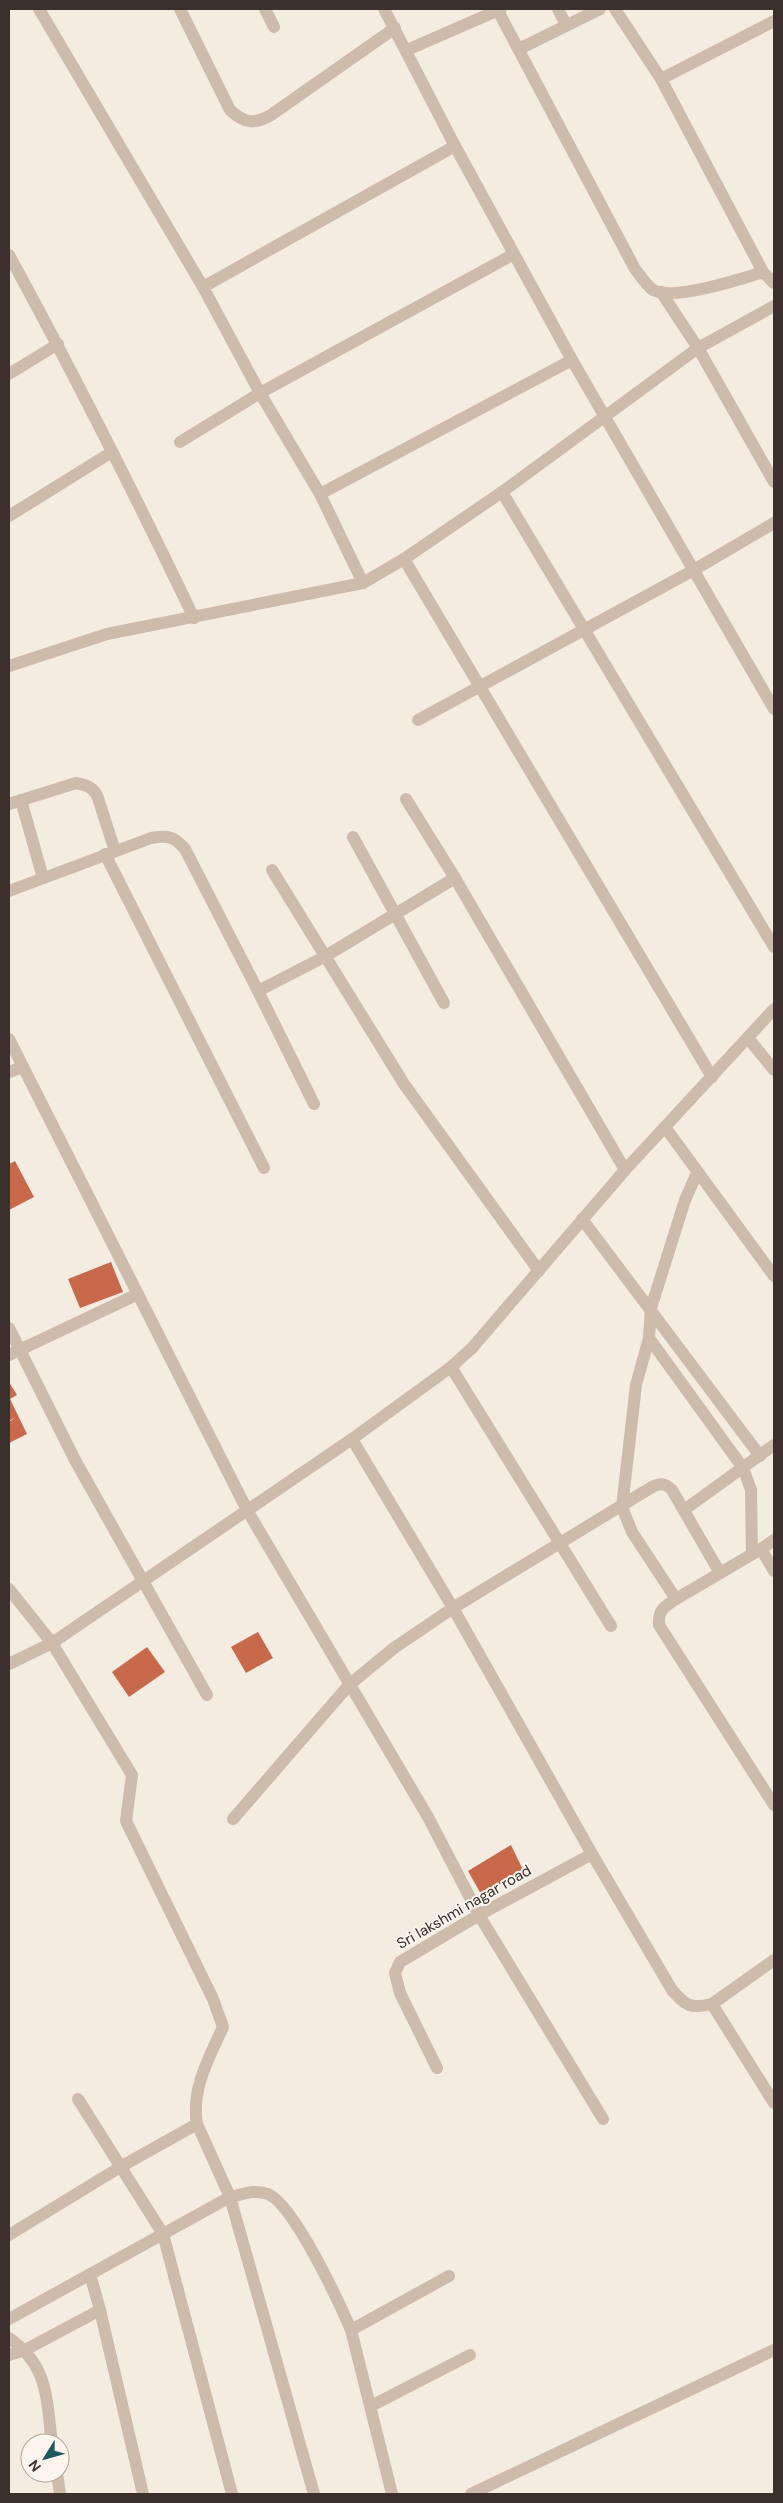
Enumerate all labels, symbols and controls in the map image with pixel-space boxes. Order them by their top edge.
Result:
street label: Sri lakshmi nagar road [393,1860,535,1954]
north arrow [20,2433,70,2483]
text: N [24,2456,45,2475]

